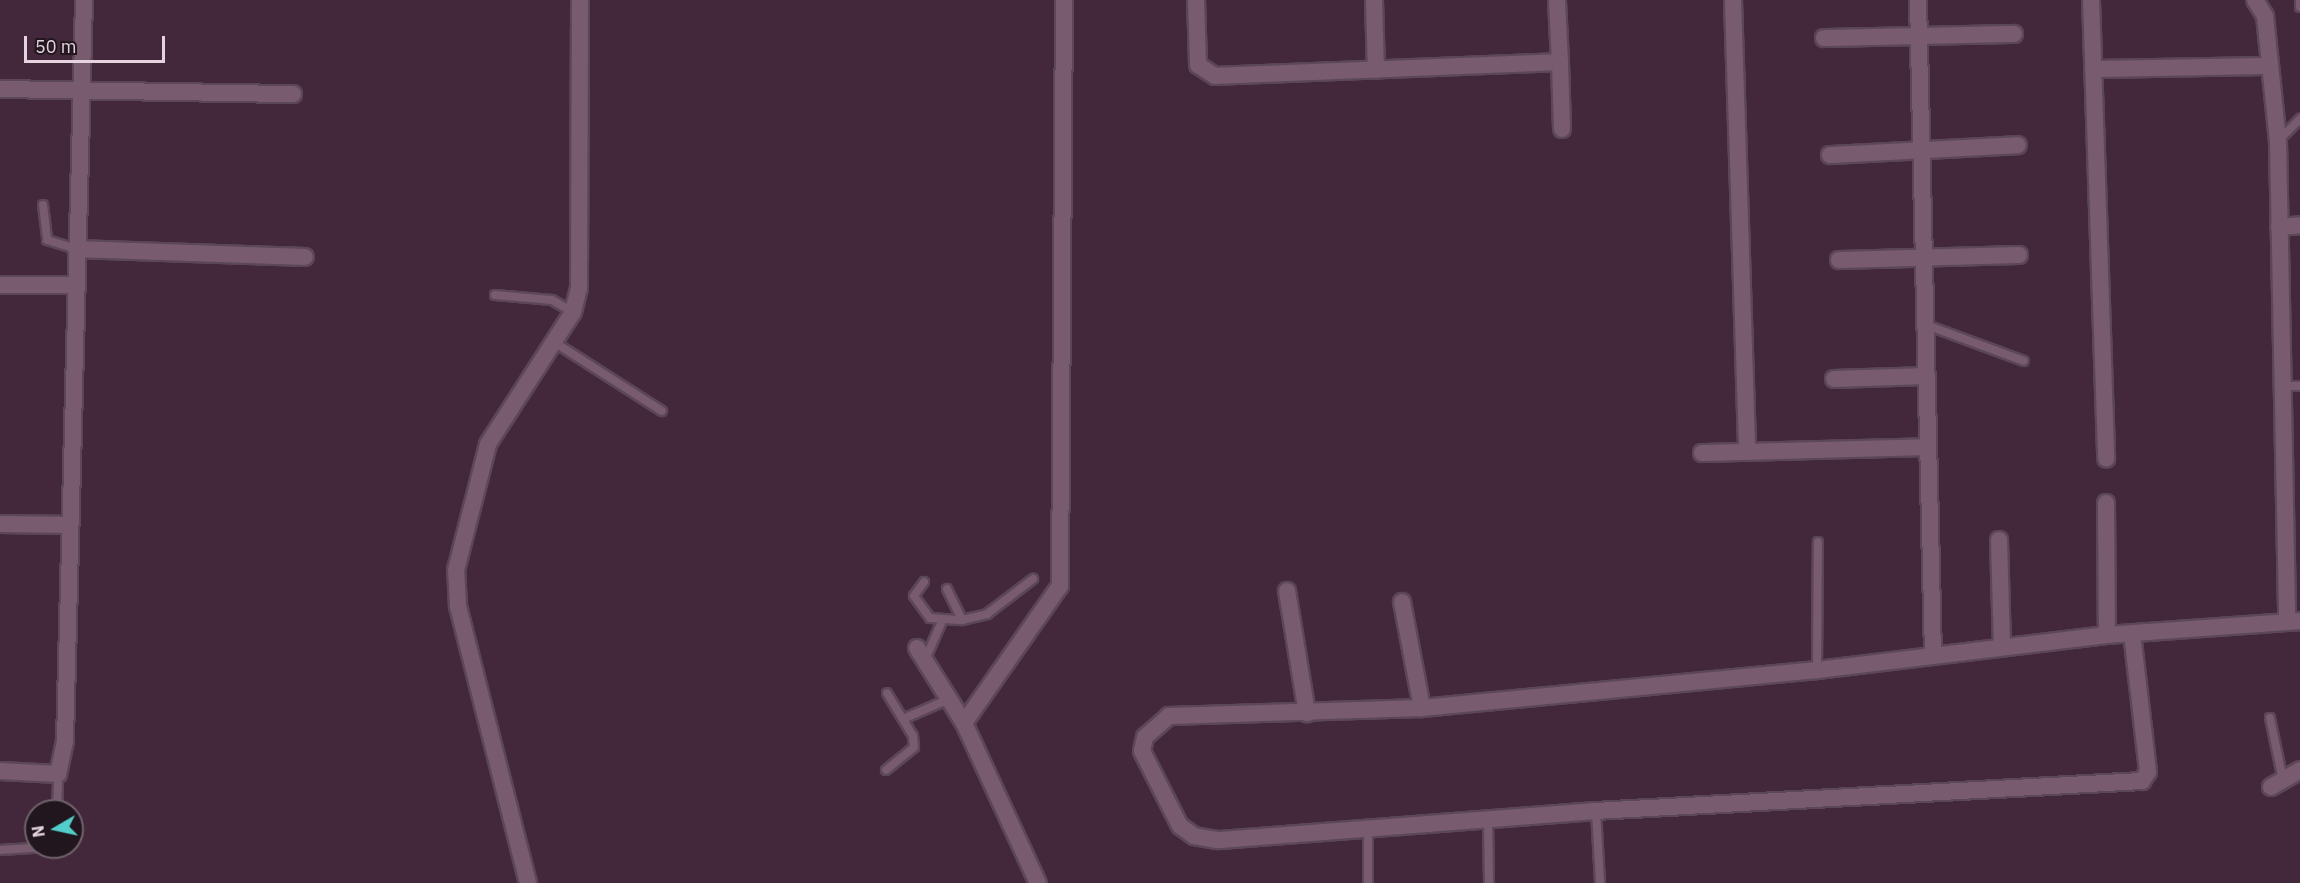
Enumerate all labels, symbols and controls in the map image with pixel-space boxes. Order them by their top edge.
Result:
scale bar [27,24,168,62]
text: 50 m [35,35,77,58]
north arrow [24,799,84,859]
text: N [27,824,49,839]

